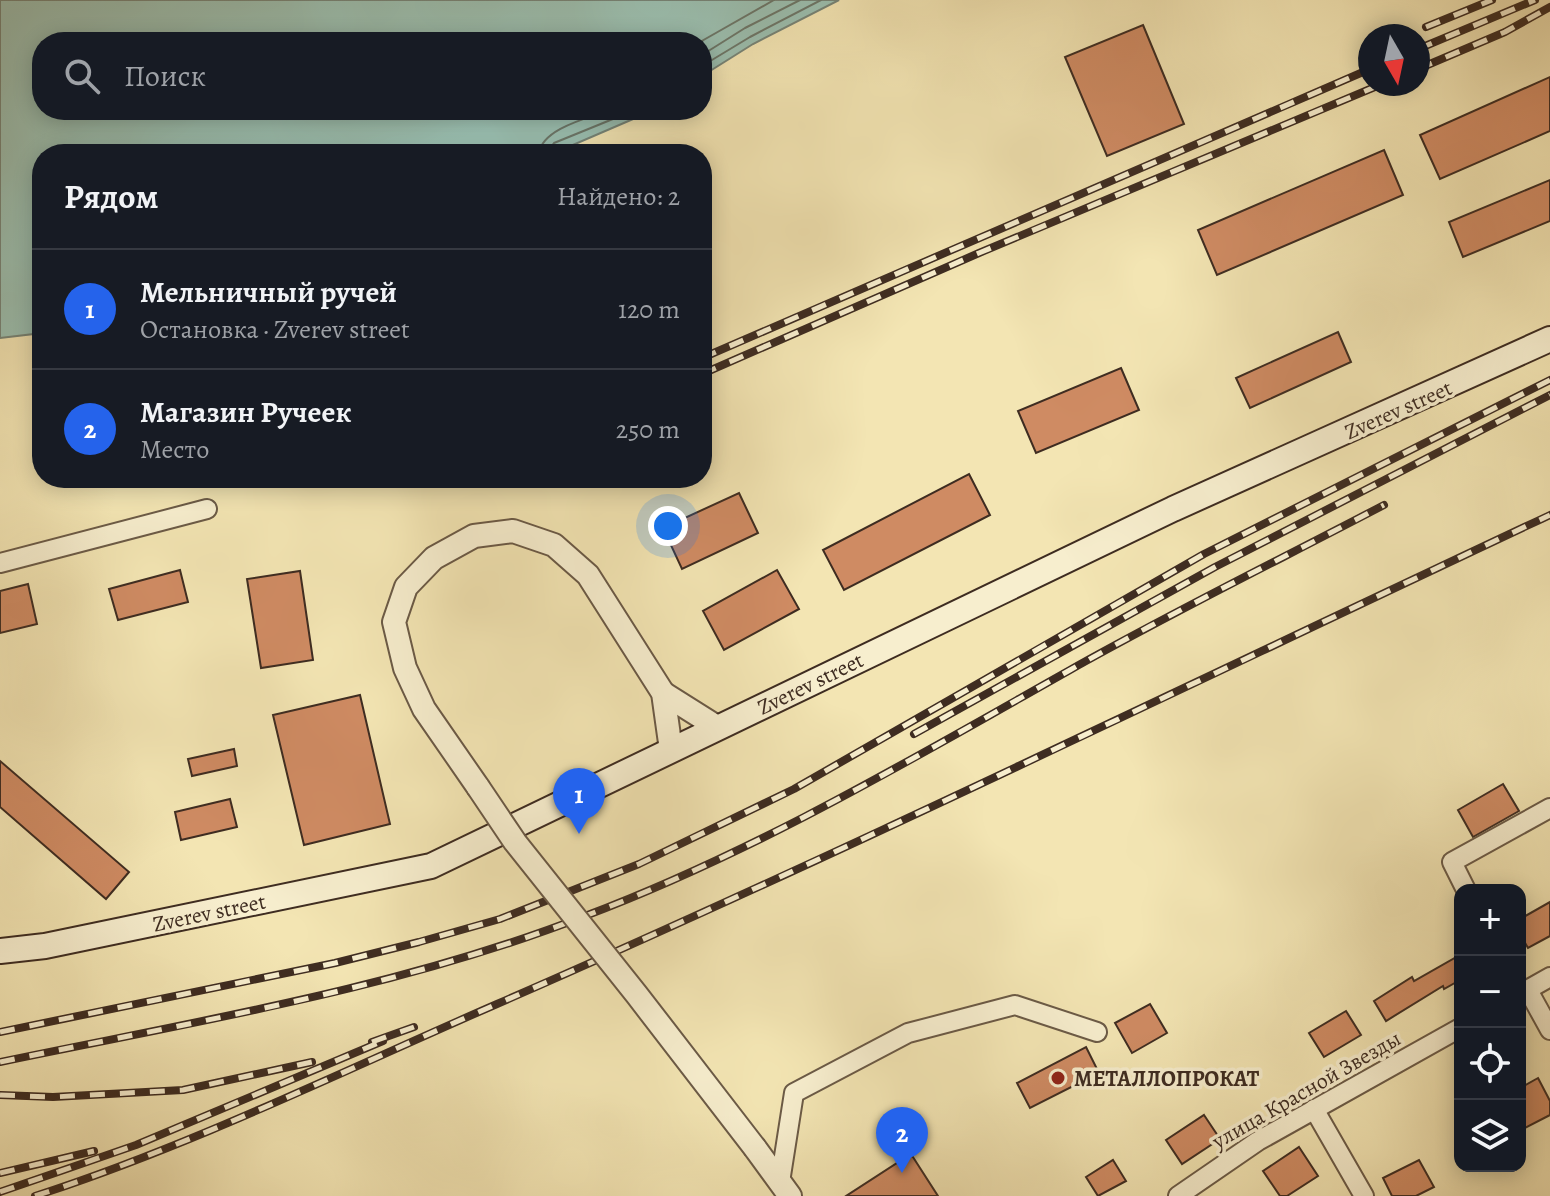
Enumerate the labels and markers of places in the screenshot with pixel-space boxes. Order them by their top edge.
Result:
pin: 1 [553,768,605,834]
place label: МЕТАЛЛОПРОКАТ [1074,1064,1260,1094]
marker: МЕТАЛЛОПРОКАТ [1049,1069,1067,1087]
pin: 2 [876,1107,928,1173]

